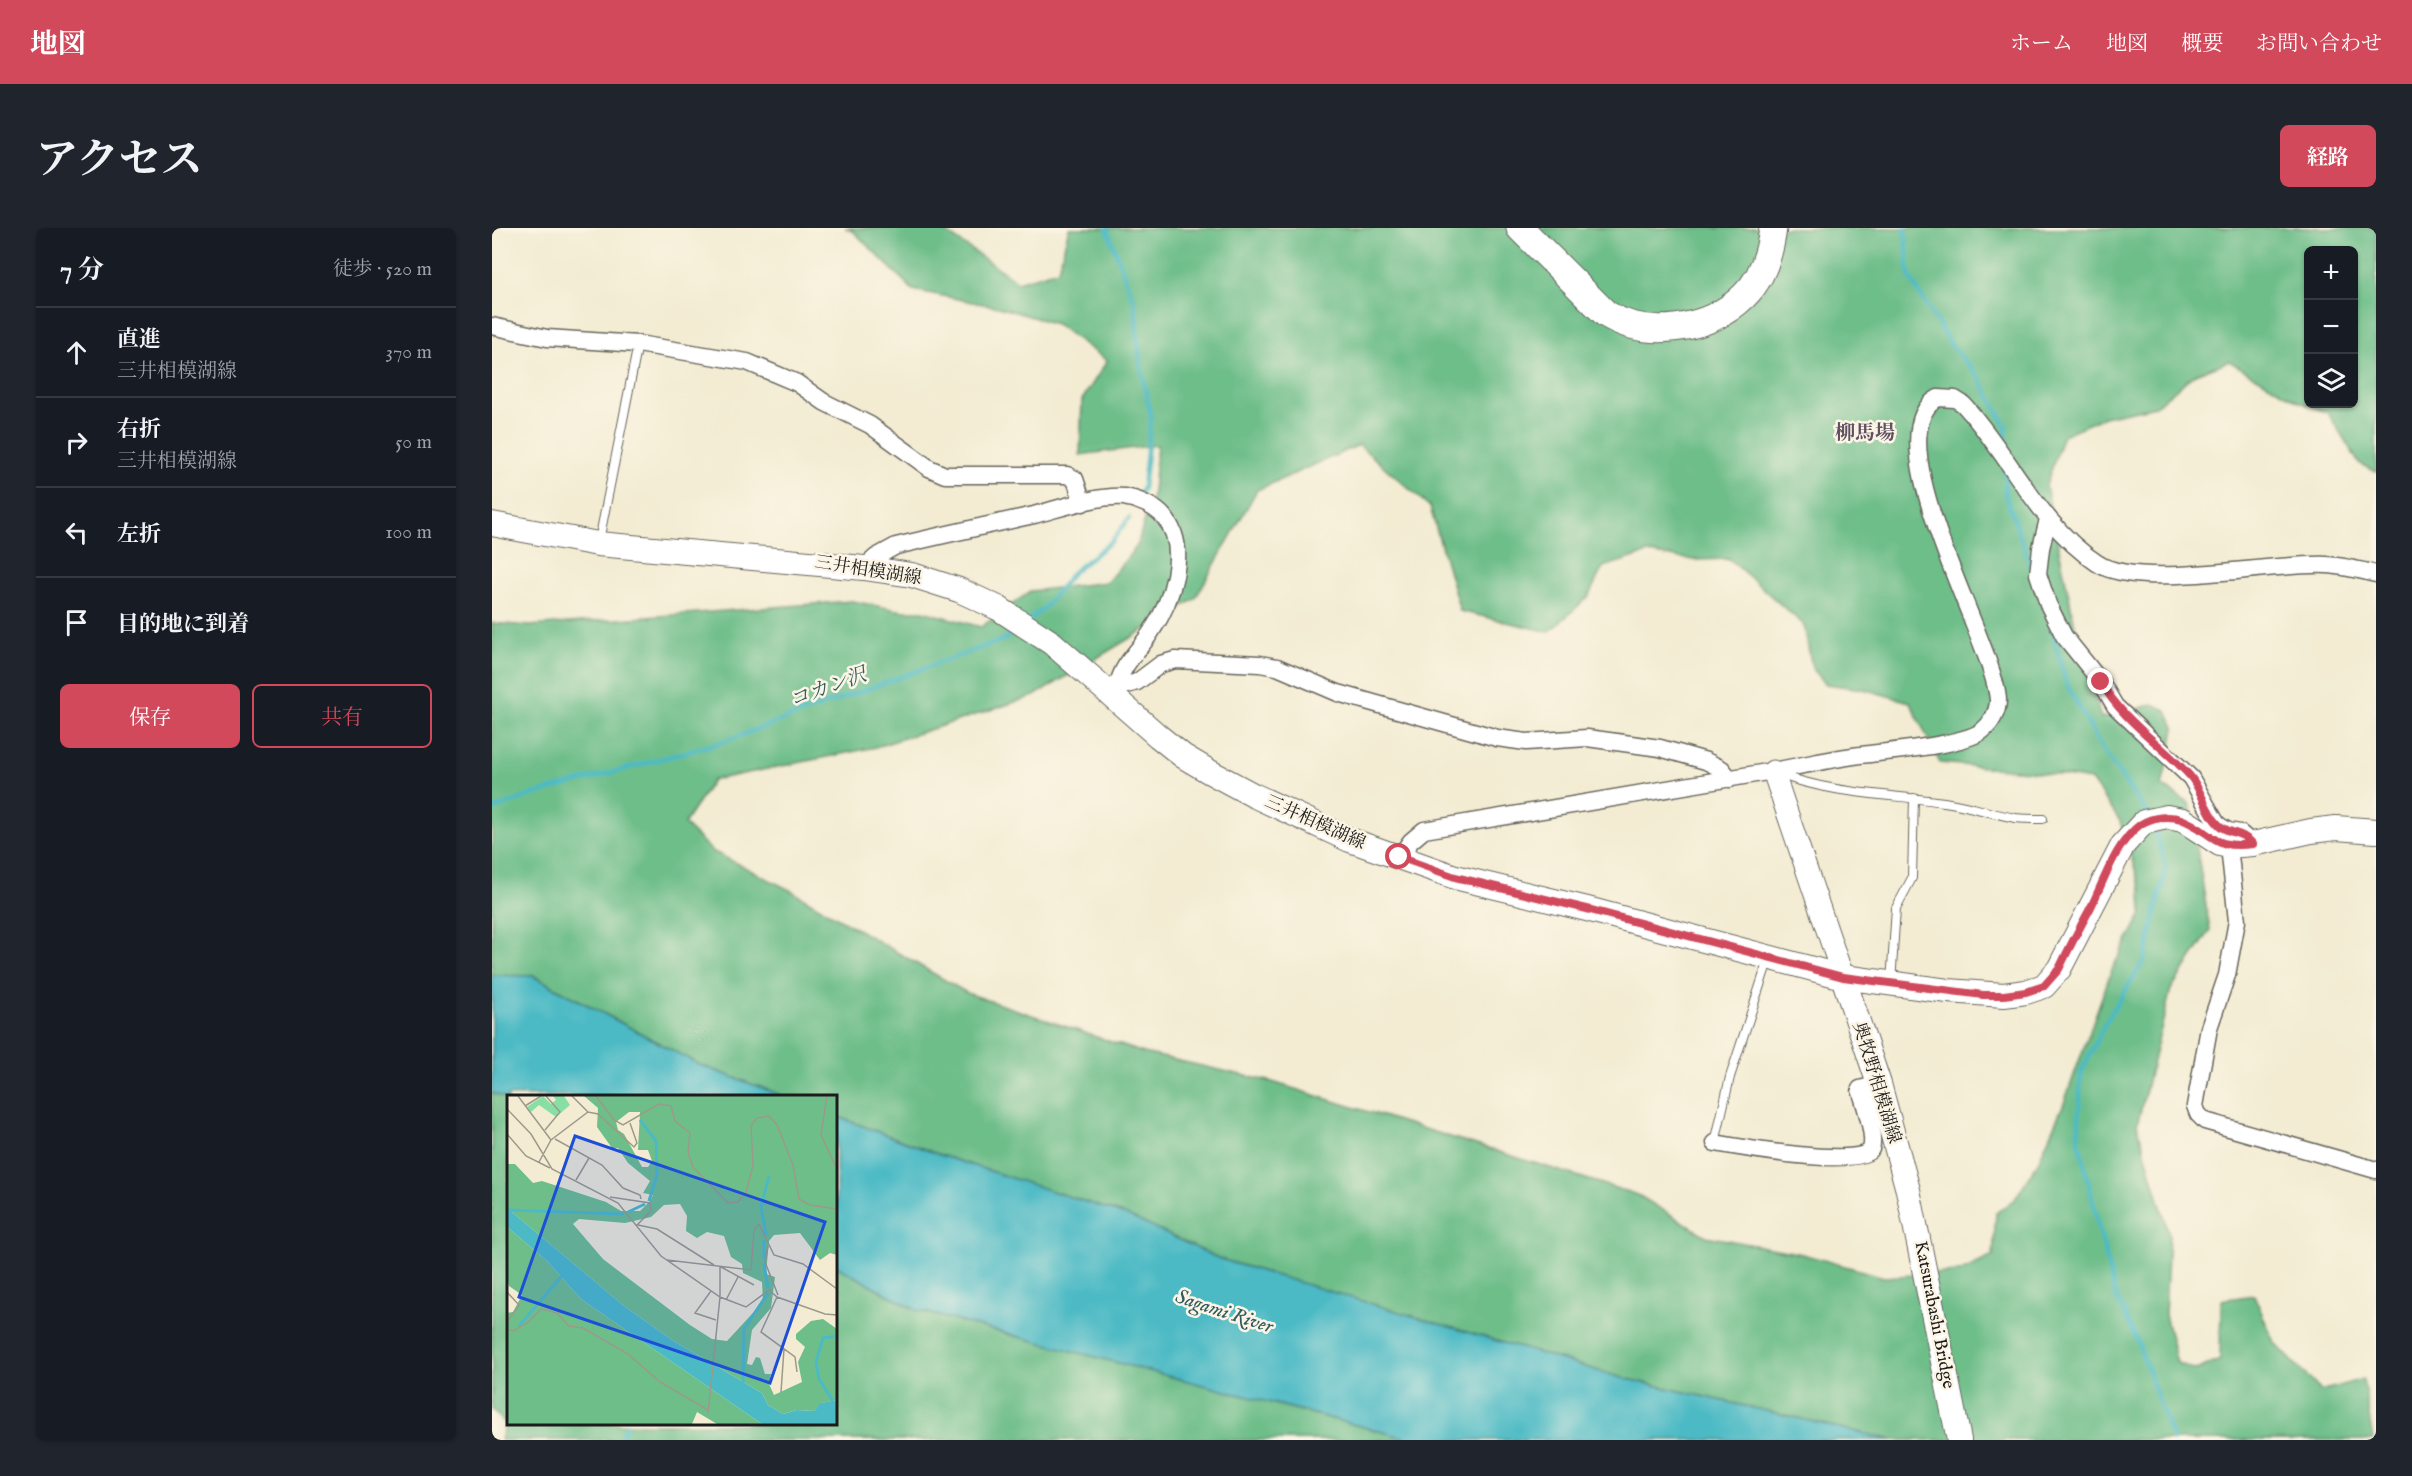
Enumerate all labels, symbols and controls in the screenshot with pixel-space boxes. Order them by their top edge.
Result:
text: 地図 [30,28,86,63]
text: ホーム [2010,31,2073,58]
text: 地図 [2106,31,2148,58]
text: 概要 [2181,31,2223,58]
text: お問い合わせ [2256,31,2382,58]
button: 経路 [2280,125,2376,187]
text: アクセス [36,135,203,188]
map controls [2304,246,2358,408]
button: + [2304,246,2358,300]
text: 7 分 [60,254,104,287]
text: 徒歩 · 520 m [333,257,432,282]
button: − [2304,300,2358,354]
text: 直進 [117,326,161,354]
icon: ahead [60,336,93,369]
text: 370 m [386,340,432,365]
button: layers [2304,354,2358,408]
text: 三井相模湖線 [117,359,237,384]
text: 右折 [117,416,161,444]
district label: 柳馬場 [1835,421,1895,446]
icon: right [60,426,93,459]
text: 50 m [395,430,432,455]
text: 三井相模湖線 [117,449,237,474]
icon: left [60,516,93,549]
text: 100 m [385,520,432,545]
text: 左折 [117,521,161,549]
street label: 三井相模湖線 [813,551,923,591]
icon: arrive [60,606,93,639]
text: 目的地に到着 [117,611,249,639]
water label: コカン沢 [786,662,873,713]
route end [2087,668,2113,694]
button: 保存 [60,684,240,748]
button: 共有 [252,684,432,748]
street label: 三井相模湖線 [1261,791,1369,855]
route start [1385,843,1411,869]
street label: 奥牧野相模湖線 [1847,1019,1905,1147]
inset map [507,1095,837,1425]
street label: Katsurabashi Bridge [1908,1239,1960,1391]
water label: Sagami River [1172,1284,1277,1341]

